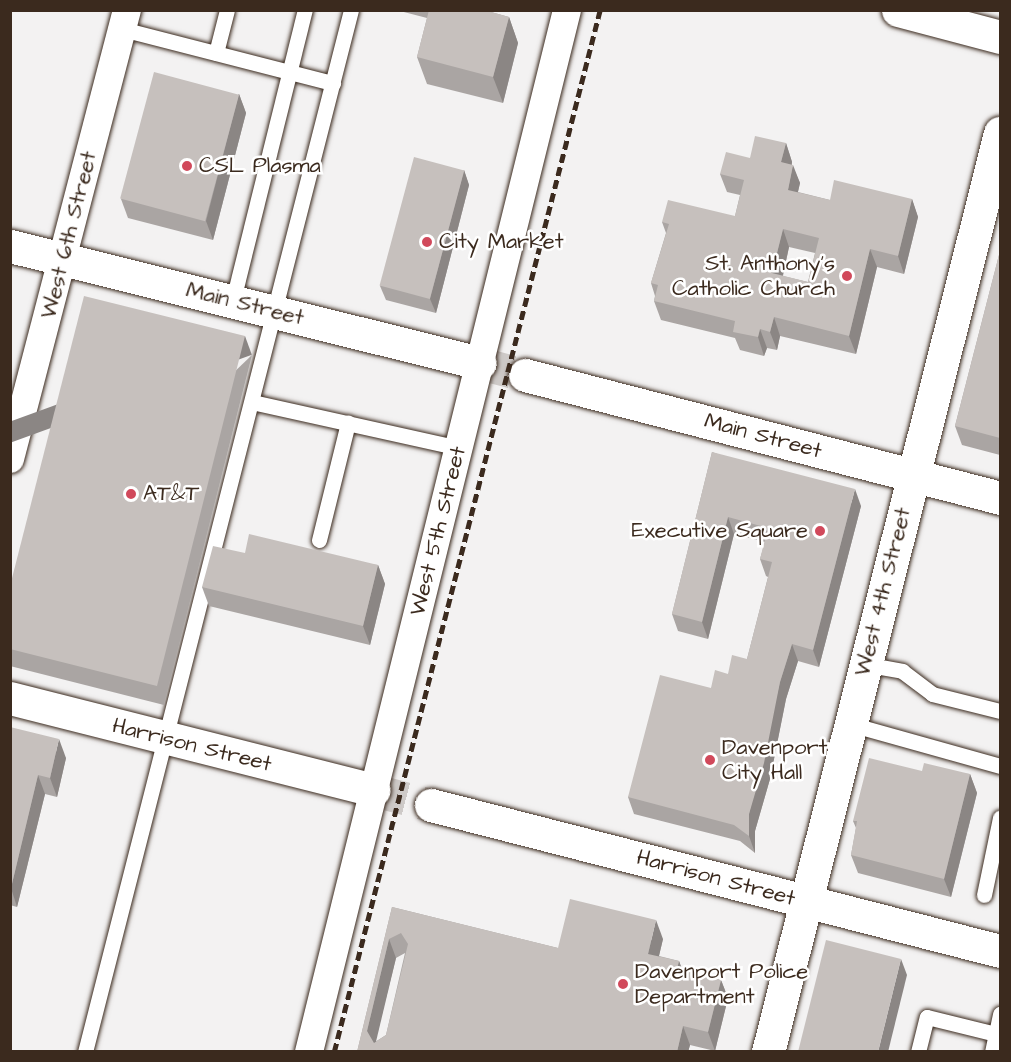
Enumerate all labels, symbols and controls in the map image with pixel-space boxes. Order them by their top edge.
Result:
street label: West 6th Street [35,149,103,321]
place label: CSL Plasma [199,153,321,179]
marker: CSL Plasma [180,159,194,173]
place label: City Market [439,229,564,255]
marker: City Market [420,235,434,249]
place label: St. Anthony's Catholic Church [672,250,835,302]
marker: St. Anthony's Catholic Church [840,269,854,283]
street label: Main Street [183,277,307,331]
street label: Main Street [701,408,825,464]
street label: West 5th Street [404,444,472,618]
place label: AT&T [143,481,199,507]
marker: AT&T [124,487,138,501]
street label: West 4th Street [849,505,917,679]
place label: Executive Square [631,518,808,544]
marker: Executive Square [813,524,827,538]
street label: Harrison Street [110,712,274,778]
place label: Davenport City Hall [722,734,827,786]
marker: Davenport City Hall [703,753,717,767]
street label: Harrison Street [634,844,798,912]
place label: Davenport Police Department [635,958,808,1010]
marker: Davenport Police Department [616,977,630,991]

